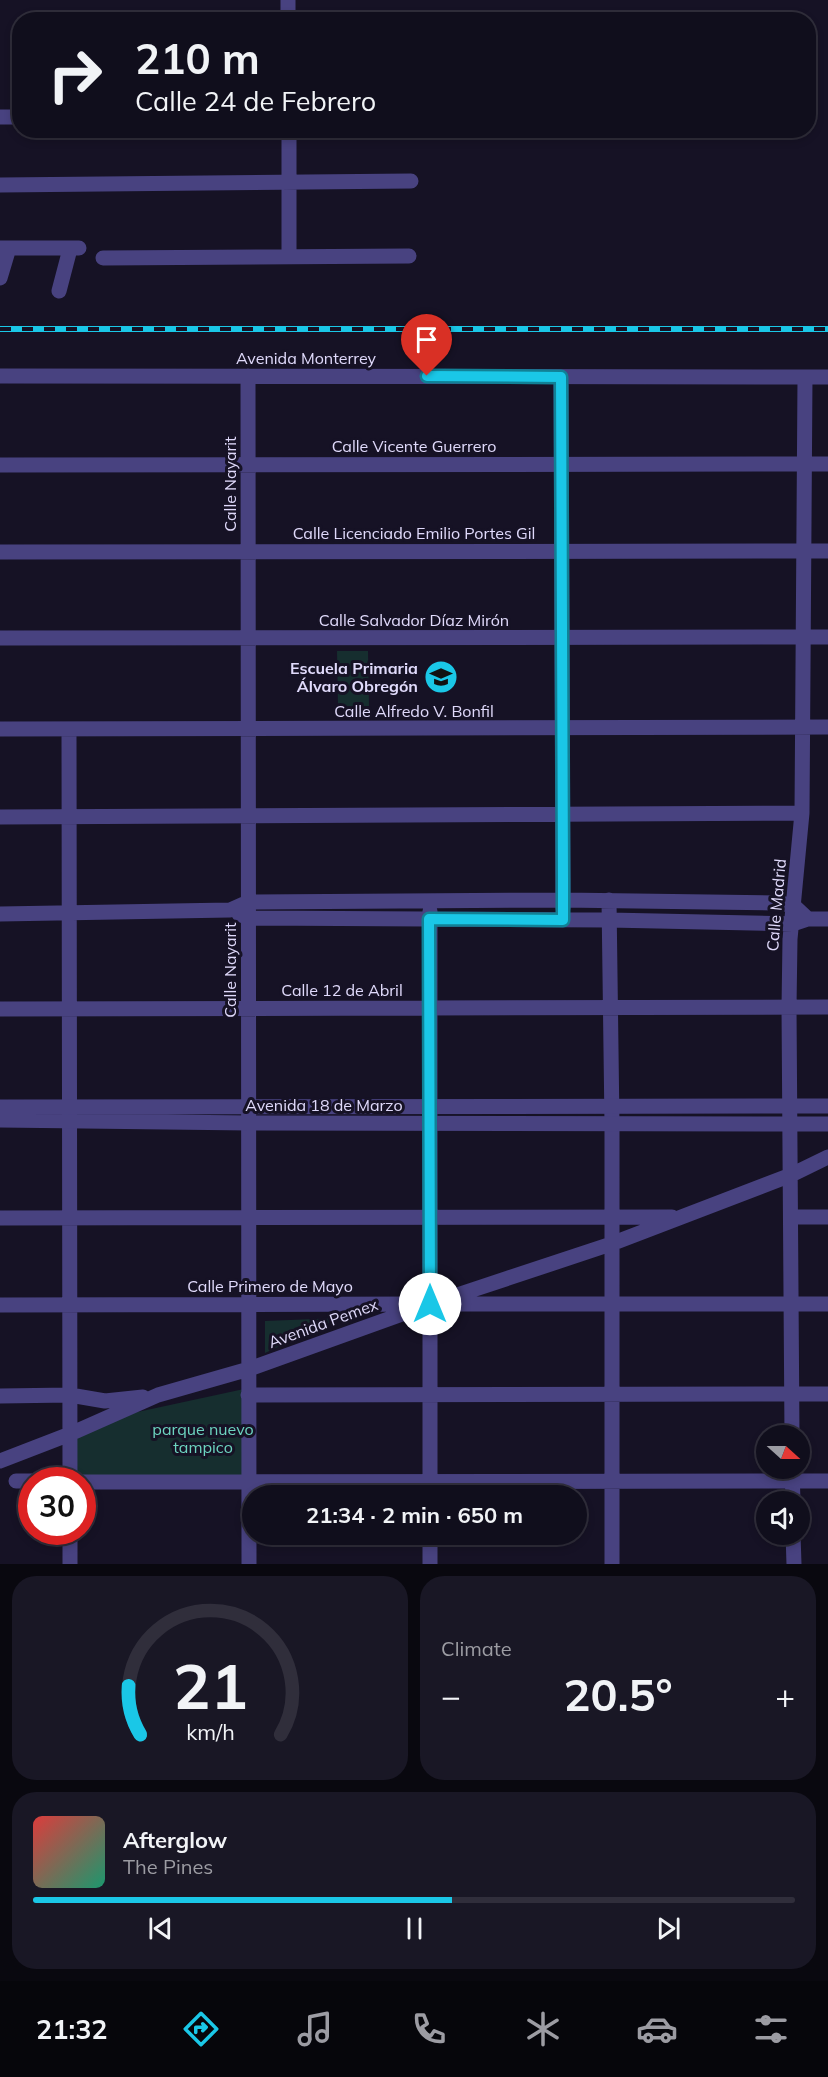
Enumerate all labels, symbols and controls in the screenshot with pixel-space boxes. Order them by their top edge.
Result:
text: 210 m [135,32,260,85]
icon: right [36,36,114,114]
text: Calle 24 de Febrero [135,84,376,118]
pin [401,314,452,376]
icon: arrive [410,323,443,356]
street label: Avenida Monterrey [236,348,377,368]
street label: Calle Nayarit [220,436,240,532]
street label: Calle Vicente Guerrero [332,436,496,456]
street label: Calle Licenciado Emilio Portes Gil [293,523,535,543]
street label: Calle Salvador Díaz Mirón [319,610,509,630]
place label: Escuela Primaria Álvaro Obregón [290,658,418,696]
school or university icon: Escuela Primaria Álvaro Obregón [423,659,459,695]
street label: Calle Alfredo V. Bonfil [334,701,494,721]
street label: Calle Madrid [762,858,790,952]
street label: Calle Nayarit [220,922,240,1018]
street label: Calle 12 de Abril [281,980,403,1000]
street label: Avenida 18 de Marzo [245,1095,403,1115]
position arrow [398,1272,462,1336]
street label: Calle Primero de Mayo [187,1276,353,1296]
street label: Avenida Pemex [266,1294,381,1352]
park label: parque nuevo tampico [152,1419,254,1457]
north arrow [756,1425,810,1479]
map controls [756,1425,810,1545]
speed limit sign: 30 [18,1467,96,1545]
button: sound [756,1491,810,1545]
text: 21:34 · 2 min · 650 m [306,1501,523,1529]
text: Climate [441,1636,512,1661]
text: 21 [173,1646,247,1725]
text: 20.5° [563,1666,673,1722]
text: − [441,1675,461,1716]
text: + [775,1675,795,1716]
text: km/h [186,1718,234,1745]
text: Afterglow [123,1826,227,1854]
text: The Pines [123,1854,213,1879]
icon: previous [144,1912,177,1945]
icon: pause [398,1912,431,1945]
icon: next [652,1912,685,1945]
icon: directions [180,2008,222,2050]
icon: music [294,2008,336,2050]
icon: phone [408,2008,450,2050]
icon: climate [522,2008,564,2050]
icon: car [636,2008,678,2050]
icon: filters [750,2008,792,2050]
text: 21:32 [36,2012,108,2046]

